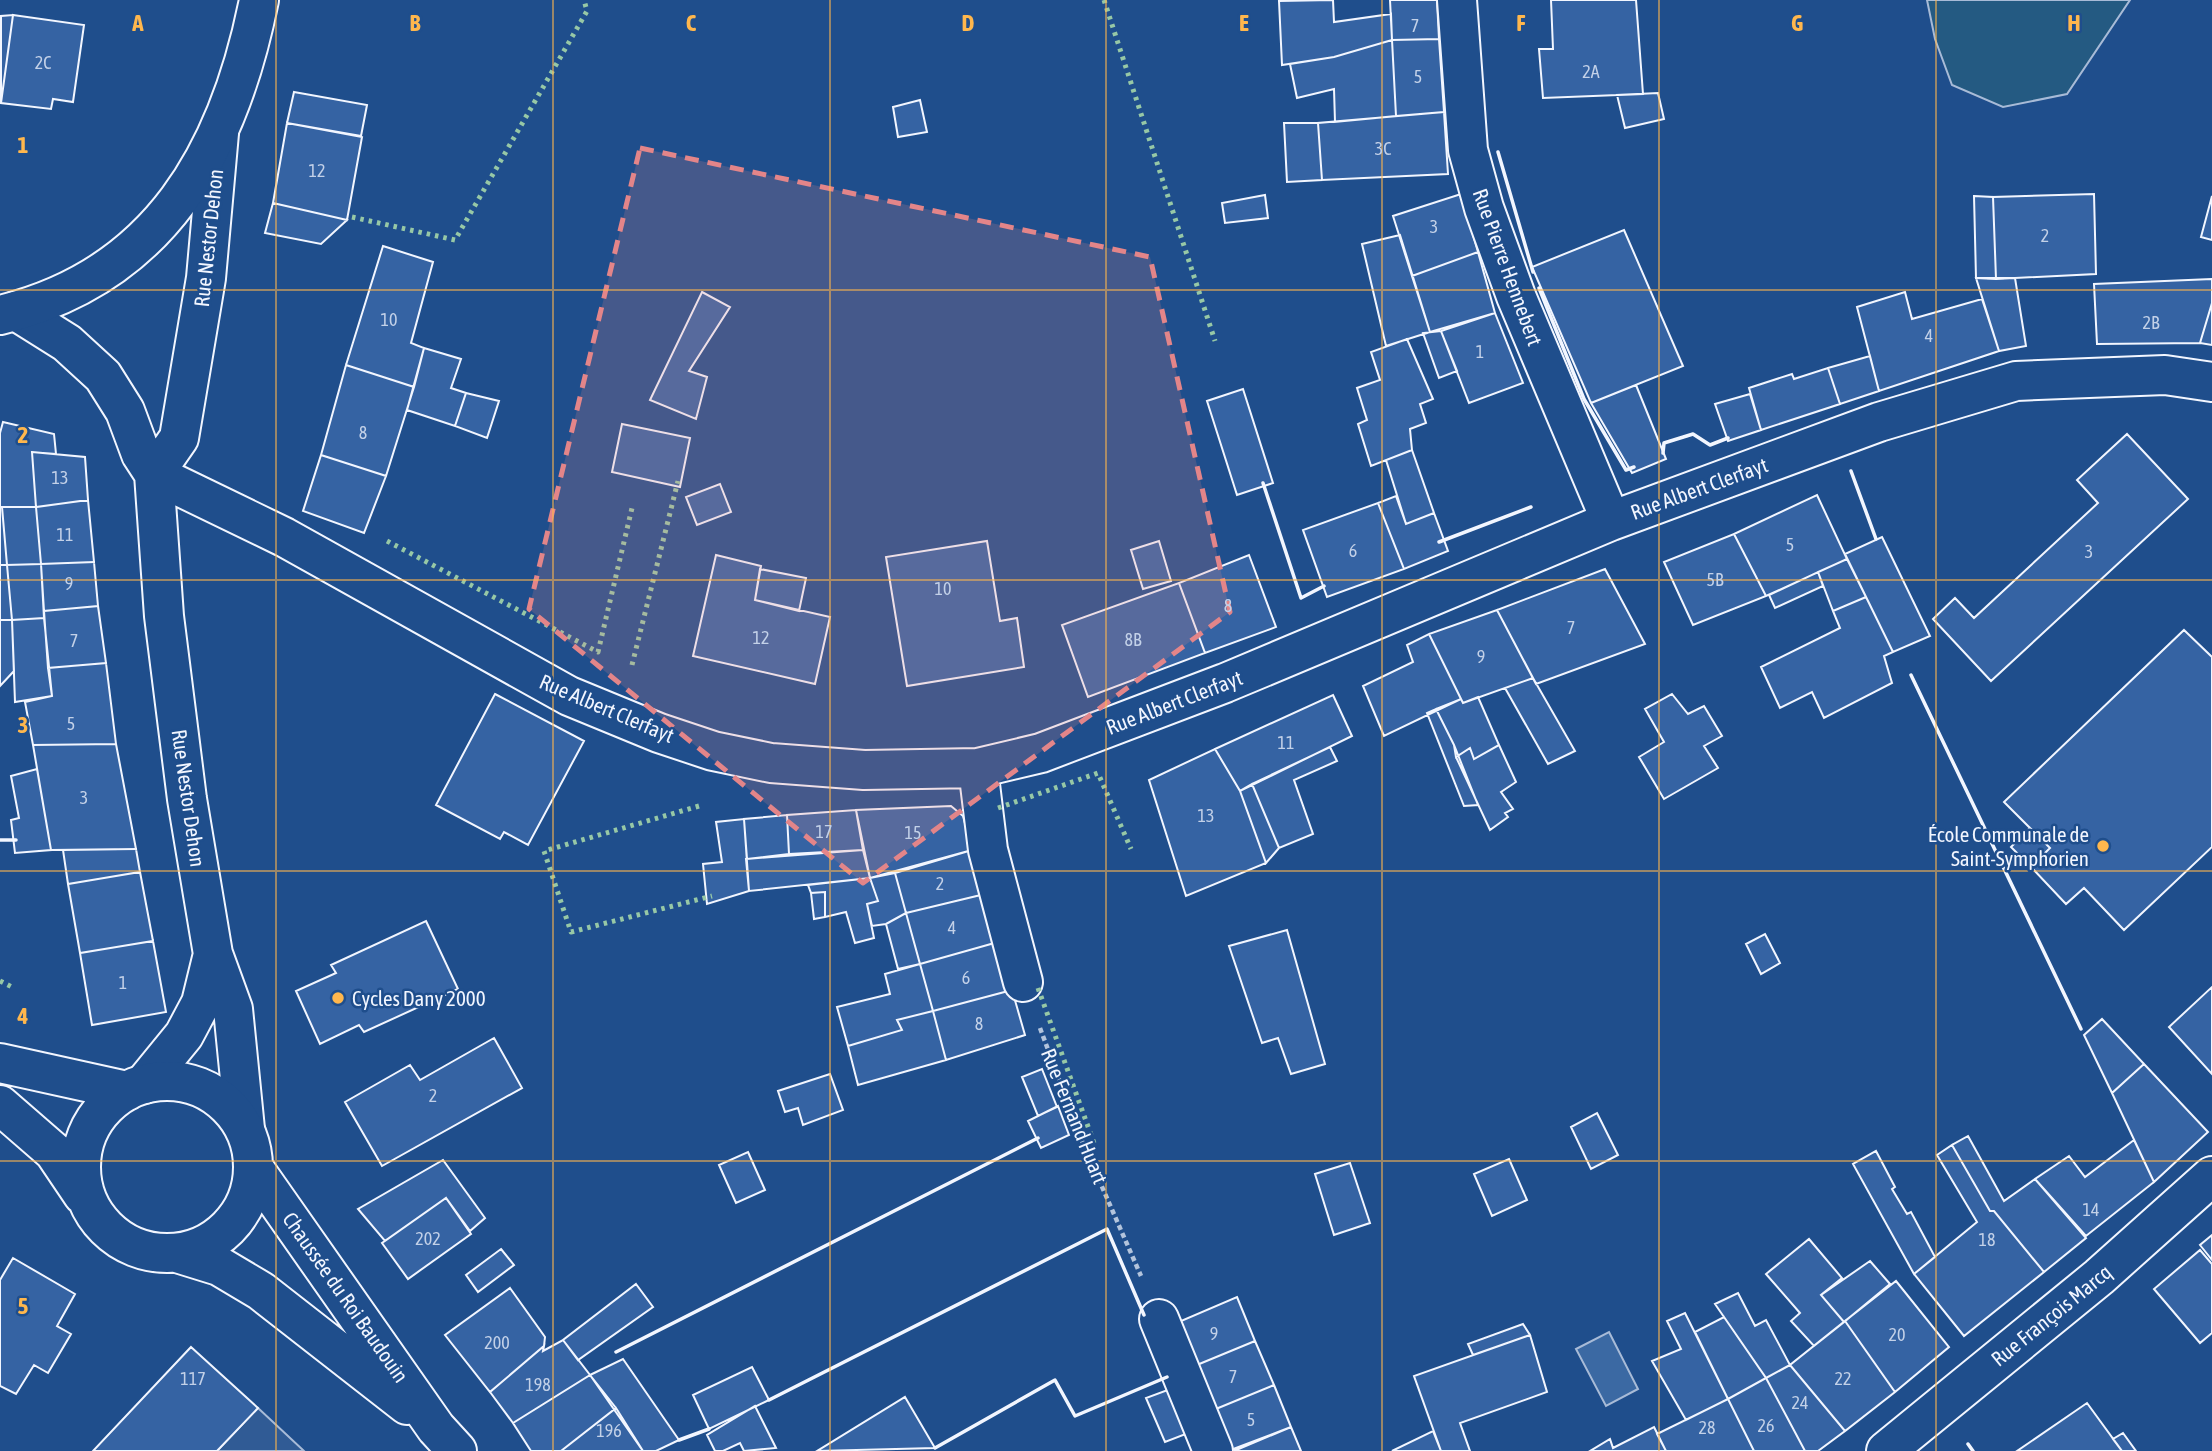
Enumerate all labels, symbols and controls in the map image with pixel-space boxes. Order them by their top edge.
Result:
text: A [131,10,144,36]
text: B [410,10,421,36]
text: C [686,10,697,36]
text: D [962,10,975,36]
text: E [1239,10,1249,36]
text: F [1516,10,1526,36]
text: G [1791,10,1803,36]
text: H [2067,10,2081,36]
house number: 7 [1411,15,1419,36]
house number: 2C [35,52,51,73]
house number: 2A [1582,61,1600,82]
house number: 5 [1414,66,1422,87]
text: 1 [18,132,29,158]
house number: 3C [1375,138,1391,159]
house number: 12 [309,160,325,181]
street label: Rue Nestor Dehon [189,168,227,308]
street label: Rue Pierre Hennebert [1468,185,1548,349]
house number: 3 [1430,216,1438,237]
house number: 2 [2041,225,2049,246]
house number: 10 [381,309,397,330]
house number: 2B [2143,312,2160,333]
house number: 4 [1925,325,1933,346]
house number: 1 [1476,341,1484,362]
text: 2 [18,422,28,448]
house number: 8 [359,422,367,443]
street label: Rue Albert Clerfayt [1627,452,1771,524]
house number: 13 [52,467,68,488]
house number: 11 [57,524,73,545]
house number: 5 [1786,534,1794,555]
house number: 6 [1349,540,1357,561]
house number: 3 [2085,541,2093,562]
house number: 5B [1707,569,1724,590]
house number: 9 [65,573,73,594]
house number: 10 [935,578,951,599]
house number: 8 [1224,595,1232,616]
house number: 7 [1567,617,1575,638]
house number: 12 [753,627,769,648]
house number: 8B [1125,629,1142,650]
house number: 7 [70,630,78,651]
house number: 9 [1477,646,1485,667]
street label: Rue Albert Clerfayt [1103,665,1245,739]
street label: Rue Albert Clerfayt [536,669,678,747]
text: 3 [18,712,28,738]
house number: 5 [67,713,75,734]
street label: Rue Nestor Dehon [167,728,211,868]
house number: 11 [1278,732,1294,753]
house number: 3 [80,787,88,808]
house number: 13 [1198,805,1214,826]
house number: 17 [816,821,832,842]
house number: 15 [905,822,921,843]
place label: École Communale de Saint-Symphorien [1928,822,2089,870]
marker: École Communale de Saint-Symphorien [2095,838,2111,854]
house number: 2 [936,873,944,894]
house number: 4 [948,917,956,938]
house number: 6 [962,967,970,988]
house number: 1 [119,972,127,993]
place label: Cycles Dany 2000 [352,986,486,1010]
marker: Cycles Dany 2000 [330,990,346,1006]
text: 4 [17,1003,29,1029]
house number: 8 [975,1013,983,1034]
street label: Rue Fernand Huart [1037,1045,1113,1187]
house number: 2 [429,1085,437,1106]
house number: 14 [2083,1199,2099,1220]
street label: Chaussée du Roi Baudouin [278,1207,414,1387]
house number: 202 [415,1228,441,1249]
house number: 18 [1979,1229,1995,1250]
street label: Rue François Marcq [1986,1259,2116,1371]
text: 5 [18,1293,29,1319]
house number: 9 [1210,1323,1218,1344]
house number: 20 [1889,1324,1905,1345]
house number: 200 [484,1332,510,1353]
house number: 7 [1229,1366,1237,1387]
house number: 117 [180,1368,206,1389]
house number: 22 [1835,1368,1851,1389]
house number: 198 [525,1374,551,1395]
house number: 24 [1792,1392,1808,1413]
house number: 5 [1247,1409,1255,1430]
house number: 26 [1758,1415,1774,1436]
house number: 28 [1699,1417,1715,1438]
house number: 196 [596,1420,622,1441]

